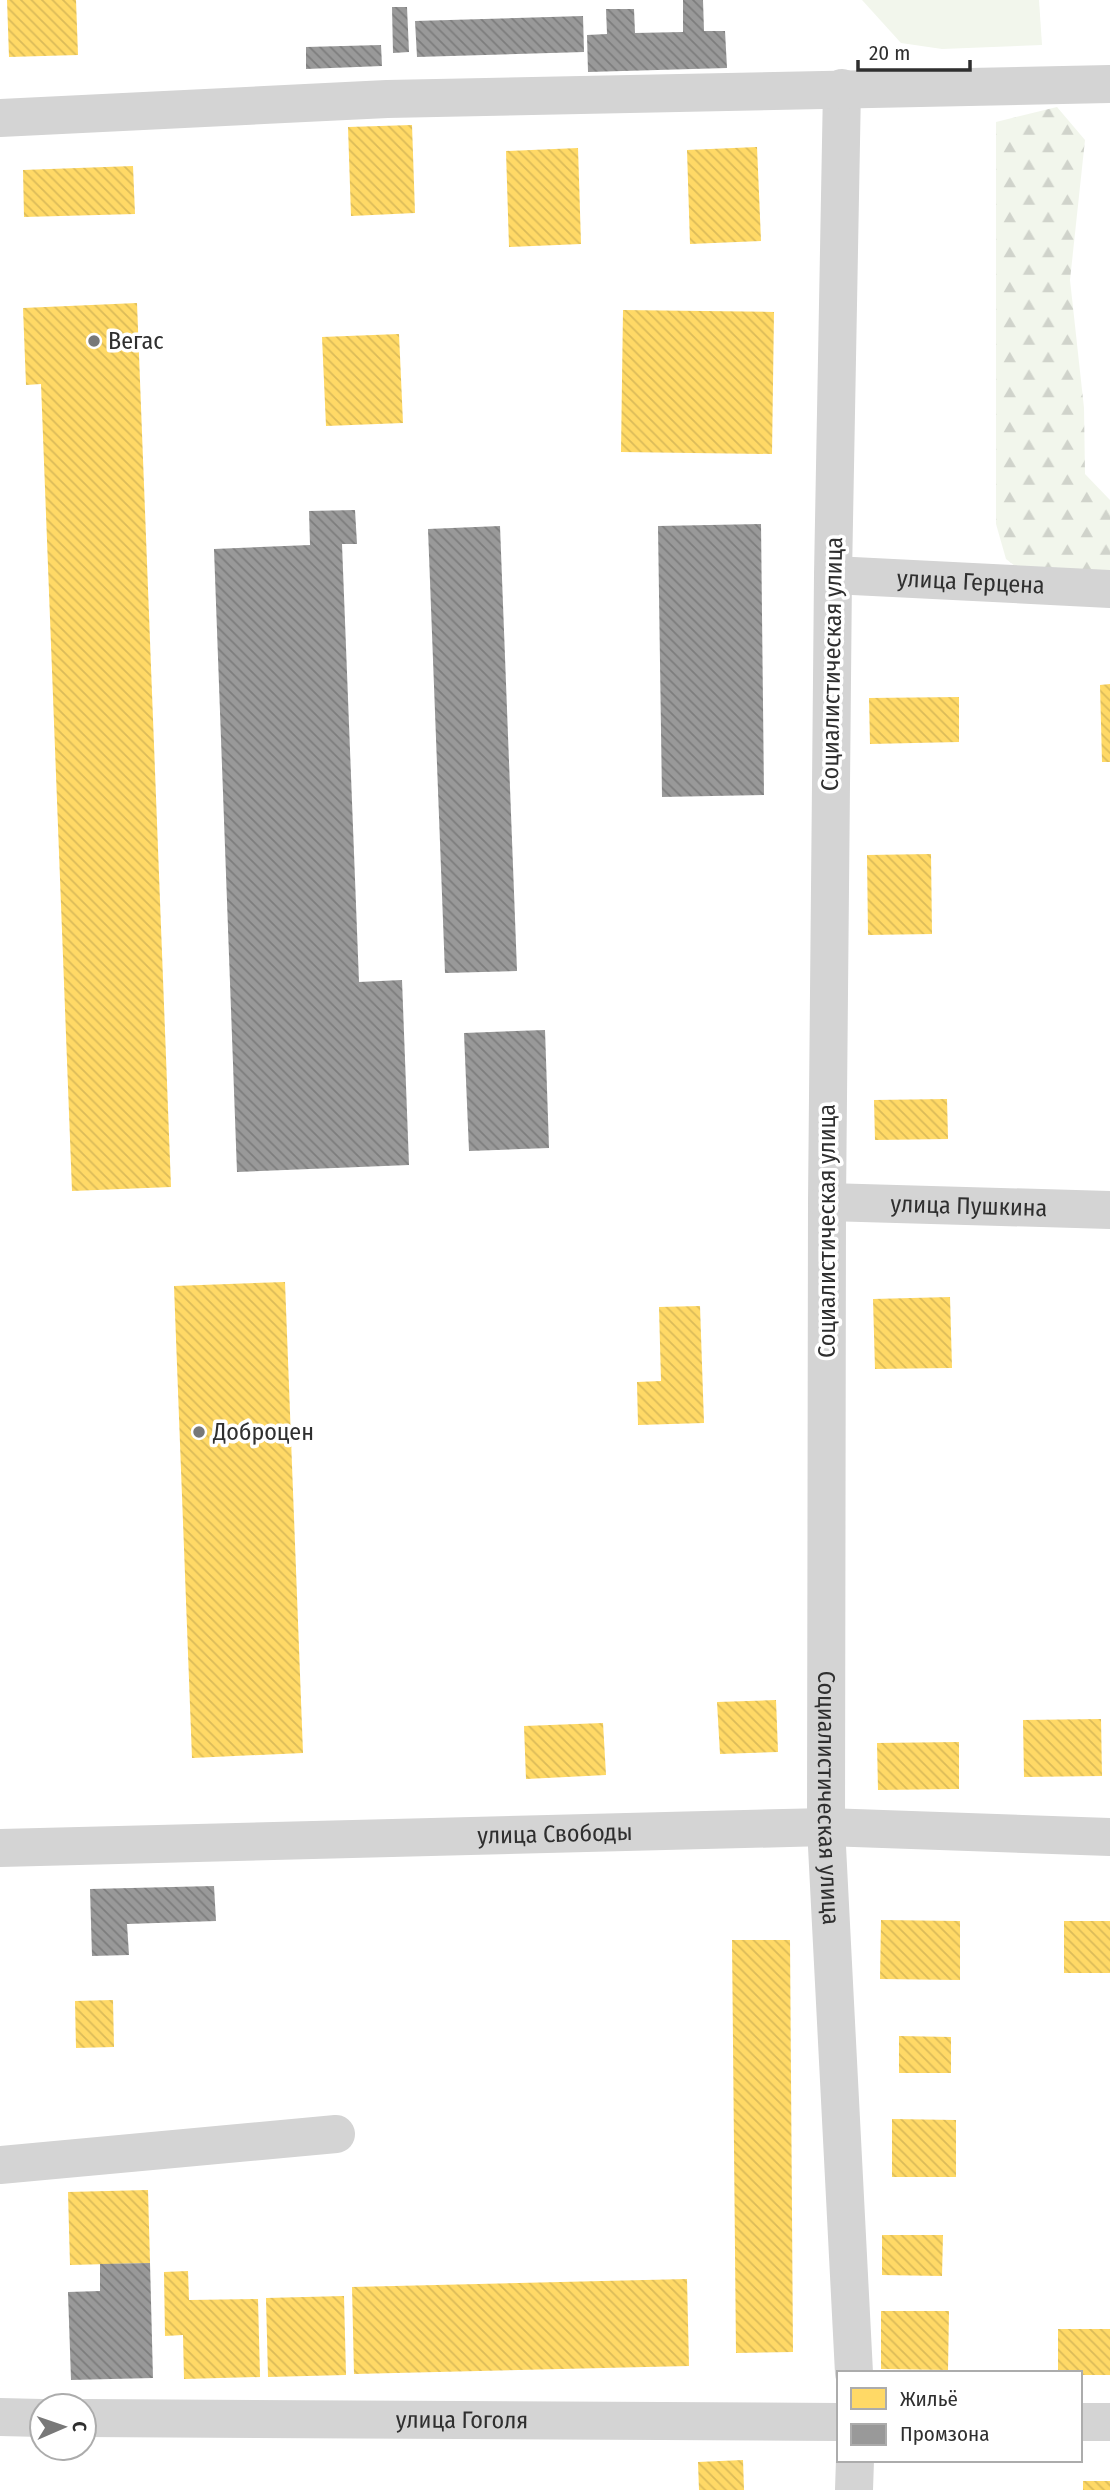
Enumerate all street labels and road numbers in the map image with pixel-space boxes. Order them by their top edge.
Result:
street label: Социалистическая улица [816,537,848,791]
street label: улица Герцена [896,564,1045,600]
street label: Социалистическая улица [813,1104,841,1358]
street label: улица Пушкина [890,1190,1048,1222]
street label: Социалистическая улица [812,1671,845,1926]
street label: улица Свободы [477,1818,633,1850]
street label: улица Гоголя [396,2406,528,2434]

